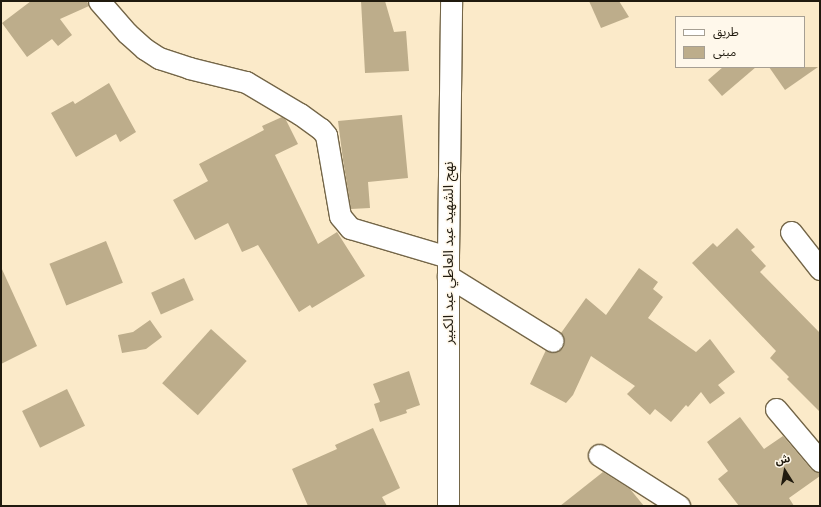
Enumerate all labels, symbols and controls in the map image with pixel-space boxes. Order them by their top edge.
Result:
legend [675,16,805,68]
text: طريق [713,24,739,39]
text: مبنى [713,44,736,59]
street label: نهج الشهيد عبد العاطي عبد الكبير [440,161,456,345]
north arrow [765,451,805,491]
text: ش [774,451,791,468]

